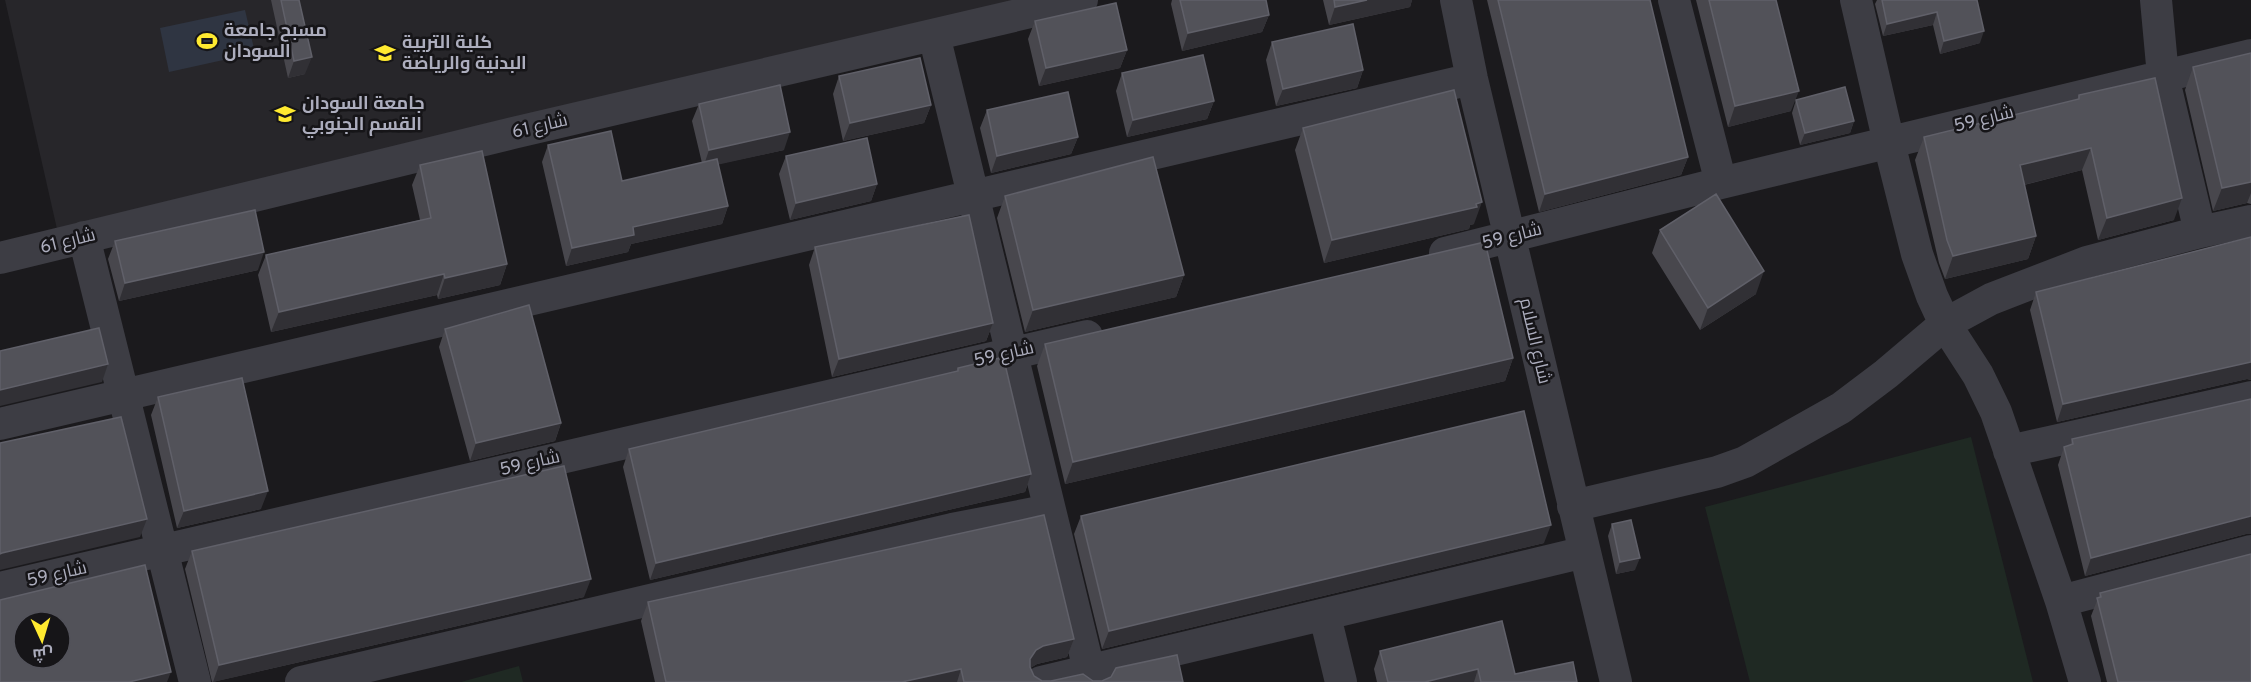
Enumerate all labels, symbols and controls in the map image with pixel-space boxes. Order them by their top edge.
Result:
place label: مسبح جامعة السودان [224,20,327,64]
sports icon: مسبح جامعة السودان [195,29,219,53]
place label: كلية التربية البدنية والرياضة [402,32,527,76]
school or university icon: كلية التربية البدنية والرياضة [373,41,397,65]
place label: جامعة السودان القسم الجنوبي [302,93,425,139]
street label: شارع 59 [1952,101,2016,139]
school or university icon: جامعة السودان القسم الجنوبي [273,102,297,126]
street label: شارع 61 [510,109,570,145]
street label: شارع 59 [1480,218,1544,256]
street label: شارع 61 [38,224,98,260]
street label: شارع السلام [1513,296,1555,386]
street label: شارع 59 [972,337,1036,373]
street label: شارع 59 [498,446,562,482]
street label: شارع 59 [25,557,89,593]
north arrow [12,610,72,670]
text: ش [32,642,54,664]

